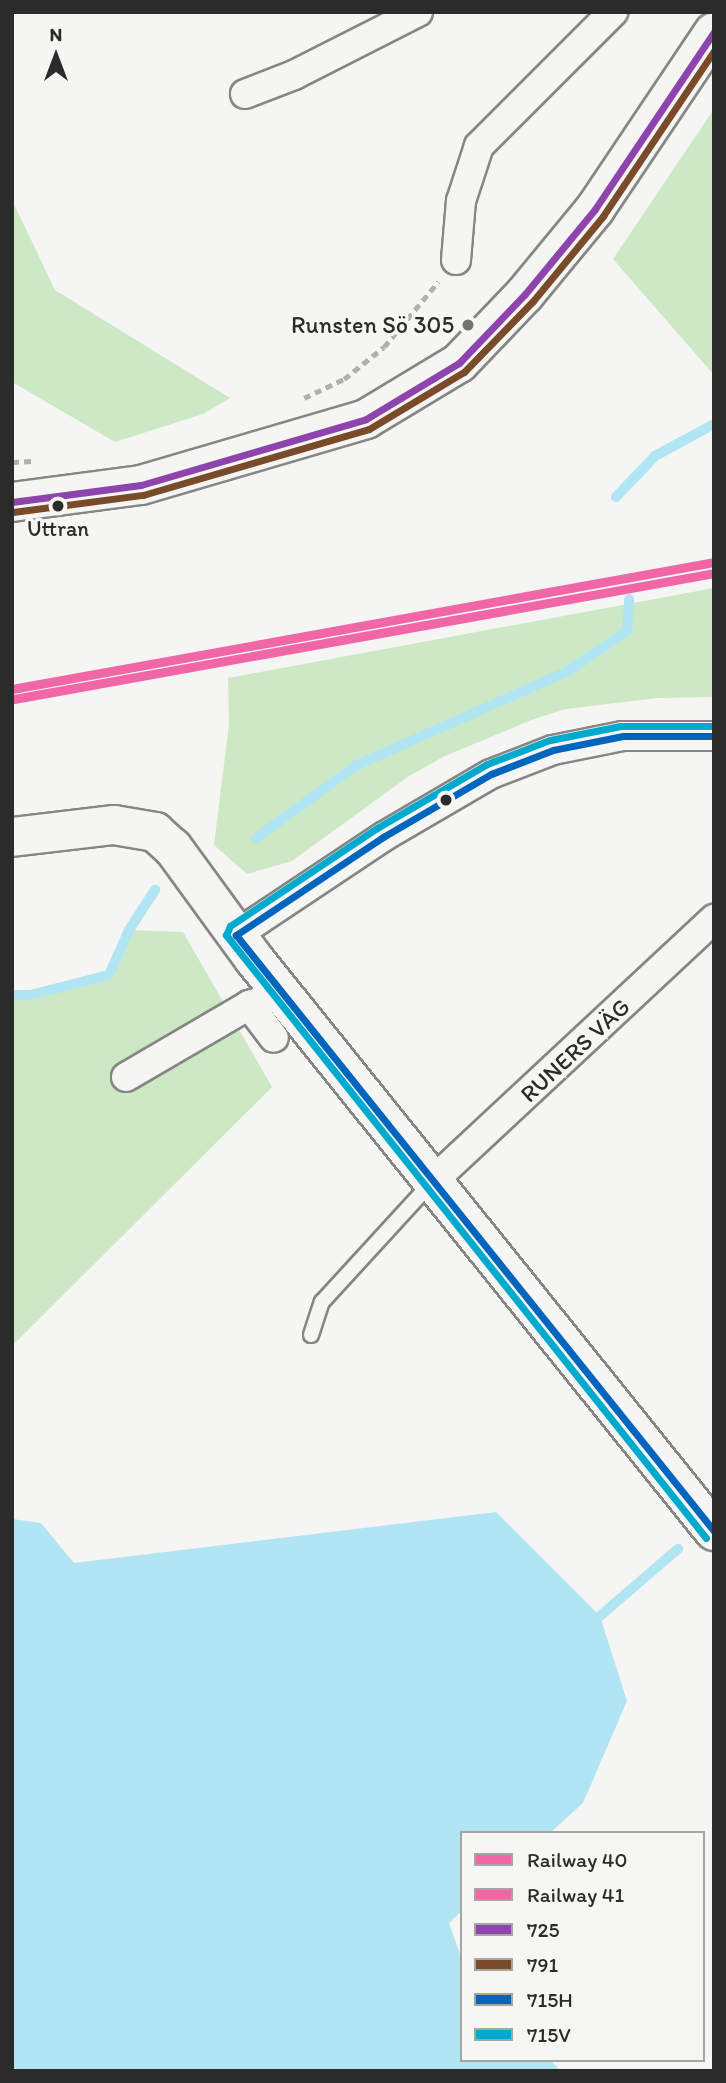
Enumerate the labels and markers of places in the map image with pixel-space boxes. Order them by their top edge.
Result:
place label: Runsten Sö 305 [291,311,454,339]
marker: Runsten Sö 305 [460,317,476,333]
marker: Uttran [51,499,65,513]
place label: Uttran [27,516,89,542]
unlabelled marker [439,793,453,807]

